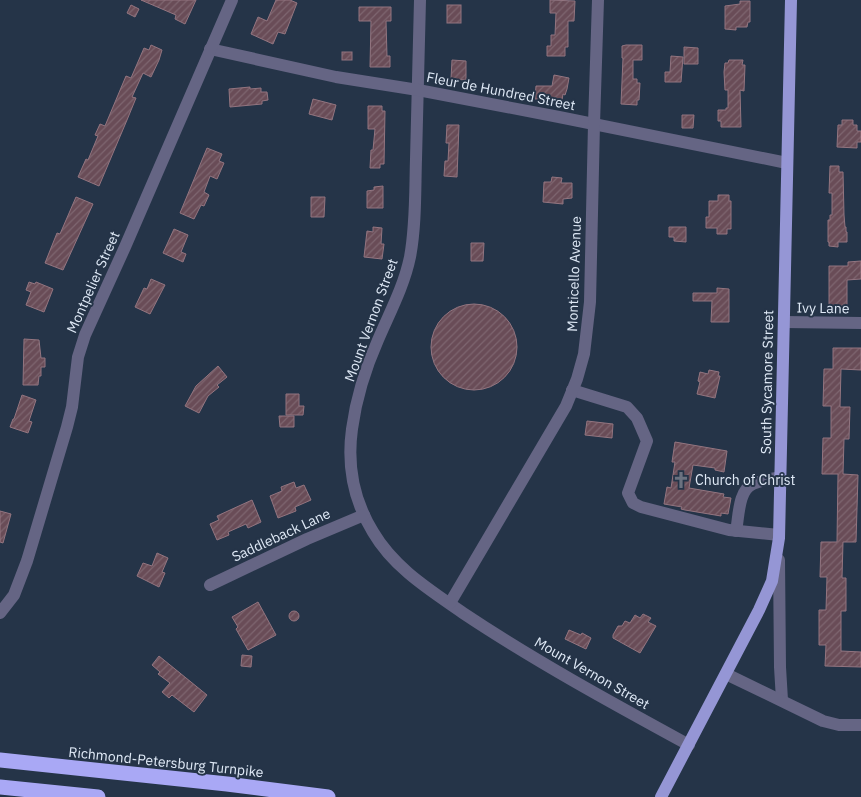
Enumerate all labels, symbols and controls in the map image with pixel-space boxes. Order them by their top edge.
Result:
street label: Fleur de Hundred Street [425,68,577,114]
street label: Monticello Avenue [563,216,585,332]
street label: Montpelier Street [62,228,124,336]
street label: Mount Vernon Street [340,256,402,384]
street label: Ivy Lane [796,299,850,317]
street label: South Sycamore Street [757,310,777,454]
church icon: Church of Christ [671,470,691,490]
place label: Church of Christ [695,471,796,489]
street label: Saddleback Lane [229,504,333,566]
street label: Mount Vernon Street [531,633,653,713]
street label: Richmond-Petersburg Turnpike [68,743,265,781]

